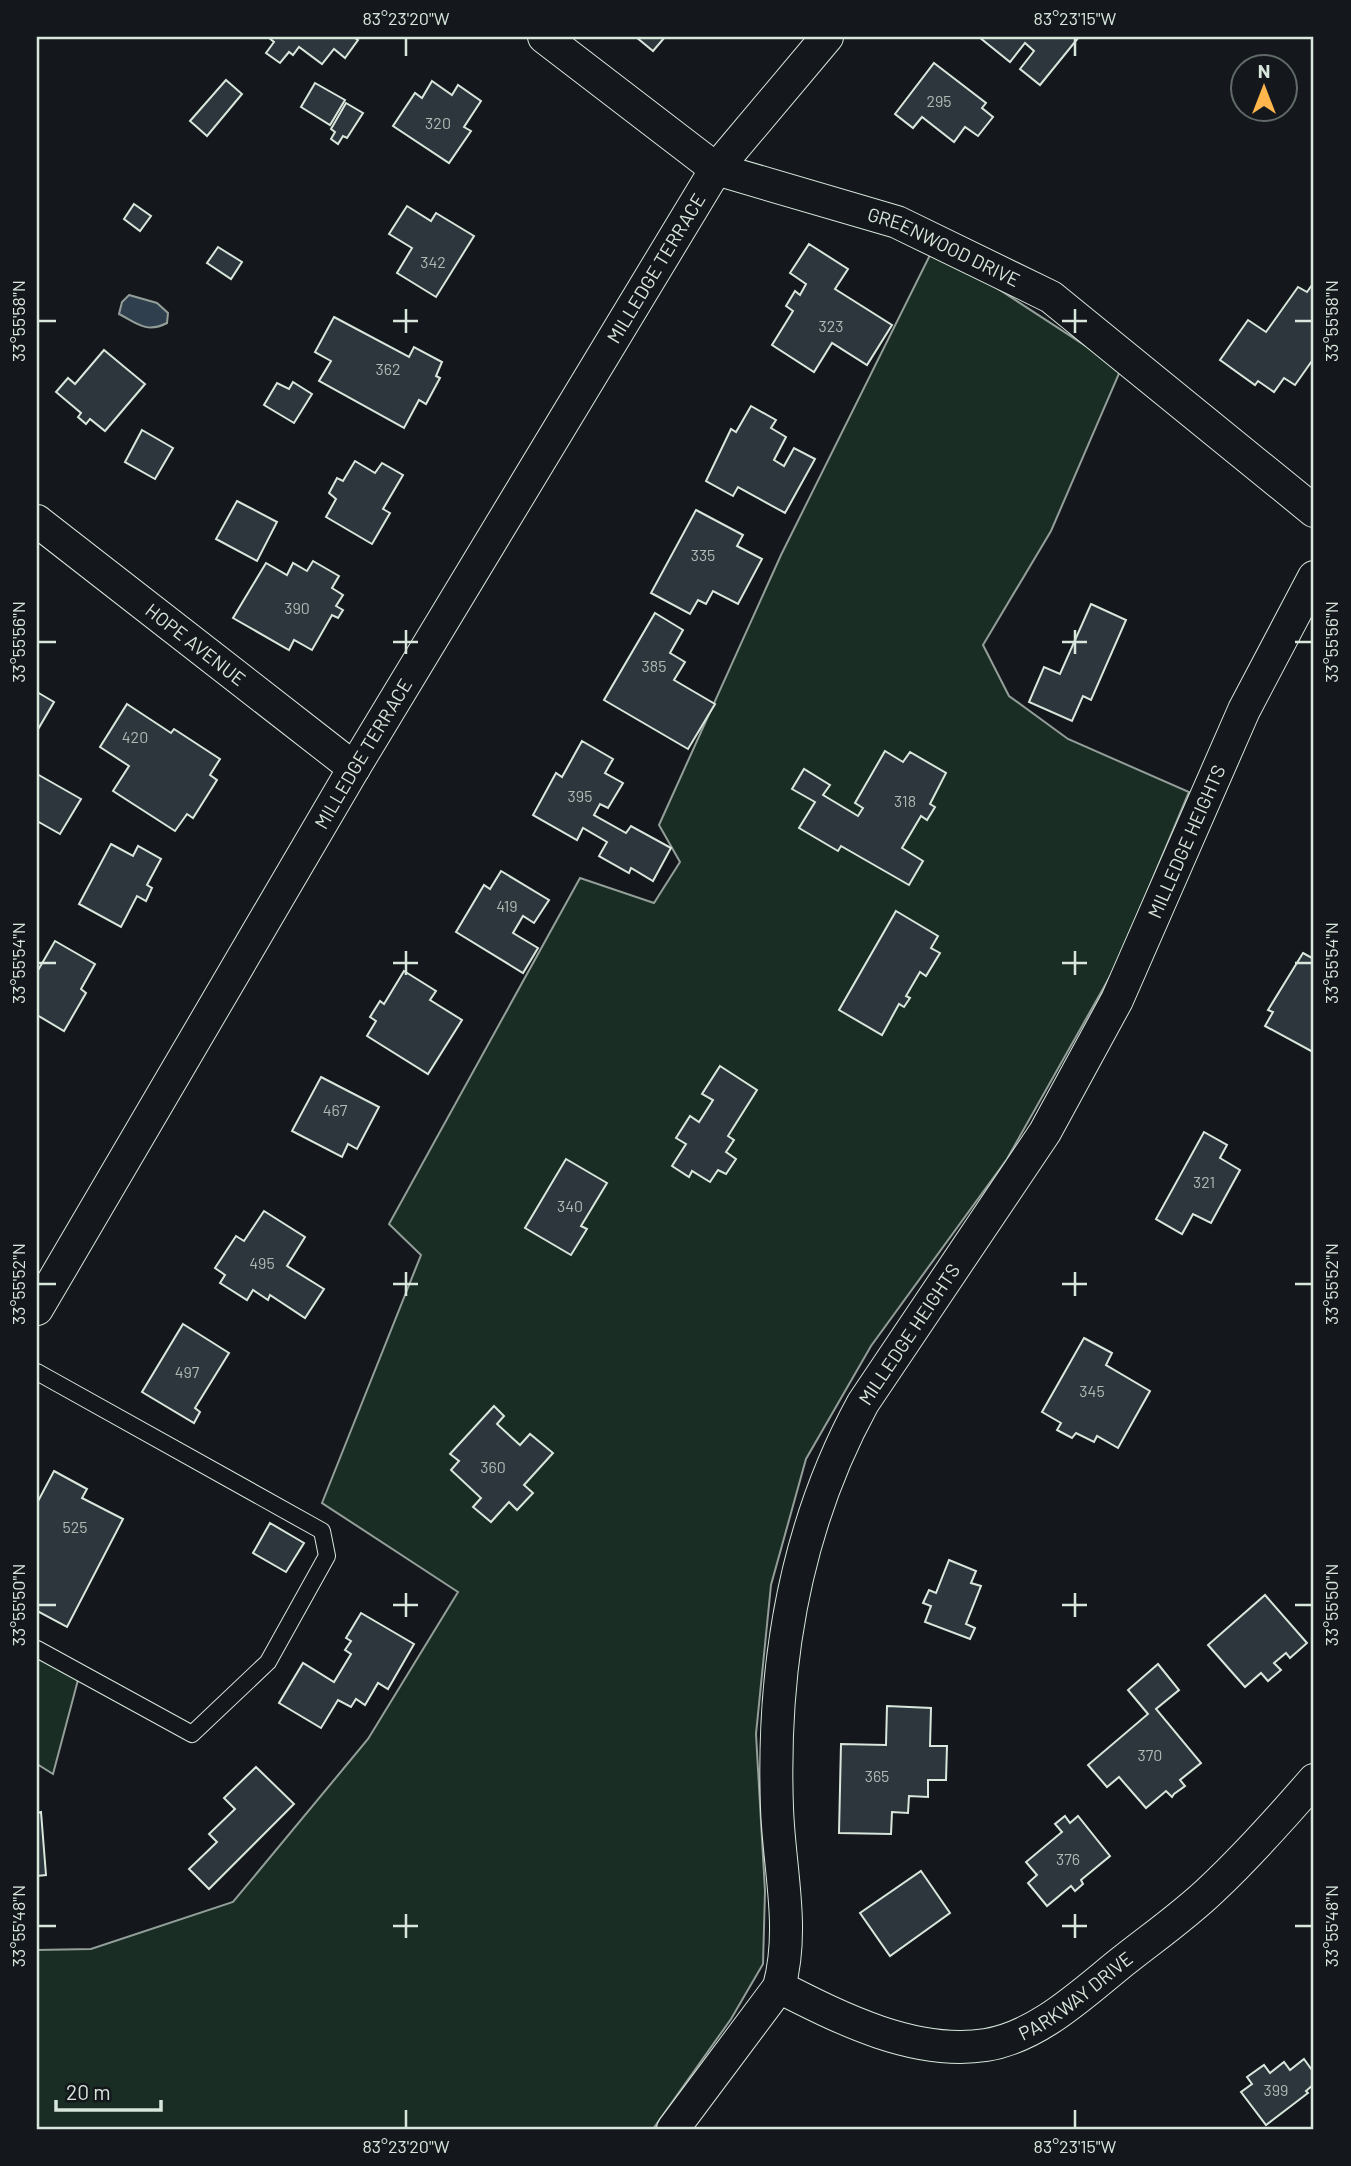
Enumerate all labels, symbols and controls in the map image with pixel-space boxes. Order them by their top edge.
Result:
text: 83°23'20"W [362,7,450,29]
text: 83°23'15"W [1034,7,1117,29]
north arrow [1228,52,1298,122]
text: N [1258,59,1270,82]
house number: 295 [926,91,952,110]
house number: 320 [425,113,451,132]
street label: MILLEDGE TERRACE [602,189,710,347]
street label: GREENWOOD DRIVE [865,202,1024,291]
house number: 342 [420,252,446,271]
text: 33°55'58"N [7,280,29,362]
text: 33°55'58"N [1320,280,1342,362]
house number: 323 [819,316,843,335]
house number: 362 [375,359,401,378]
house number: 335 [691,545,715,564]
street label: HOPE AVENUE [141,598,250,690]
house number: 390 [284,598,310,617]
text: 33°55'56"N [7,601,29,683]
text: 33°55'56"N [1320,601,1342,683]
house number: 385 [642,656,666,675]
street label: MILLEDGE TERRACE [309,674,416,833]
house number: 420 [122,727,148,746]
street label: MILLEDGE HEIGHTS [1142,761,1230,922]
house number: 395 [568,786,592,805]
house number: 318 [894,791,916,810]
house number: 419 [496,896,518,915]
text: 33°55'54"N [7,922,29,1004]
text: 33°55'54"N [1320,922,1342,1004]
house number: 467 [323,1100,348,1119]
house number: 321 [1193,1172,1215,1191]
house number: 340 [557,1196,583,1215]
text: 33°55'52"N [7,1243,29,1325]
text: 33°55'52"N [1320,1243,1342,1325]
house number: 495 [249,1253,275,1272]
street label: MILLEDGE HEIGHTS [853,1259,964,1409]
house number: 497 [175,1362,200,1381]
house number: 345 [1079,1381,1105,1400]
house number: 360 [480,1457,506,1476]
house number: 525 [62,1517,88,1536]
text: 33°55'50"N [7,1564,29,1646]
text: 33°55'50"N [1320,1564,1342,1646]
house number: 370 [1138,1745,1162,1764]
house number: 365 [865,1766,889,1785]
house number: 376 [1056,1849,1080,1868]
text: 33°55'48"N [7,1885,29,1967]
text: 33°55'48"N [1320,1885,1342,1967]
street label: PARKWAY DRIVE [1015,1946,1137,2045]
scale bar [56,2068,161,2112]
text: 20 m [66,2079,111,2104]
house number: 399 [1264,2080,1288,2099]
text: 83°23'20"W [362,2135,450,2157]
text: 83°23'15"W [1034,2135,1117,2157]

